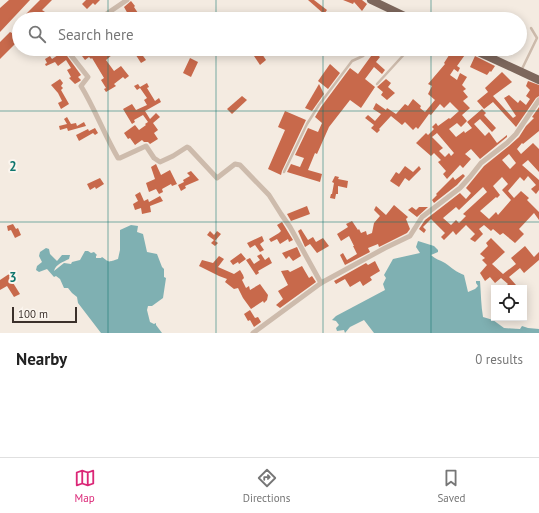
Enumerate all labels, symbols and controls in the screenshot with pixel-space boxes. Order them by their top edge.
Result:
search box [12,12,527,56]
icon: search [26,23,48,45]
text: Search here [58,25,134,44]
text: 2 [9,158,17,175]
text: 3 [9,269,17,286]
map controls [491,285,527,321]
button: locate [491,285,527,321]
scale bar [12,305,77,324]
text: 100 m [18,307,48,321]
text: Nearby [16,348,67,370]
text: 0 results [475,351,523,368]
tab: Map [74,467,96,505]
tab: Directions [243,467,290,505]
tab: Saved [437,467,465,505]

